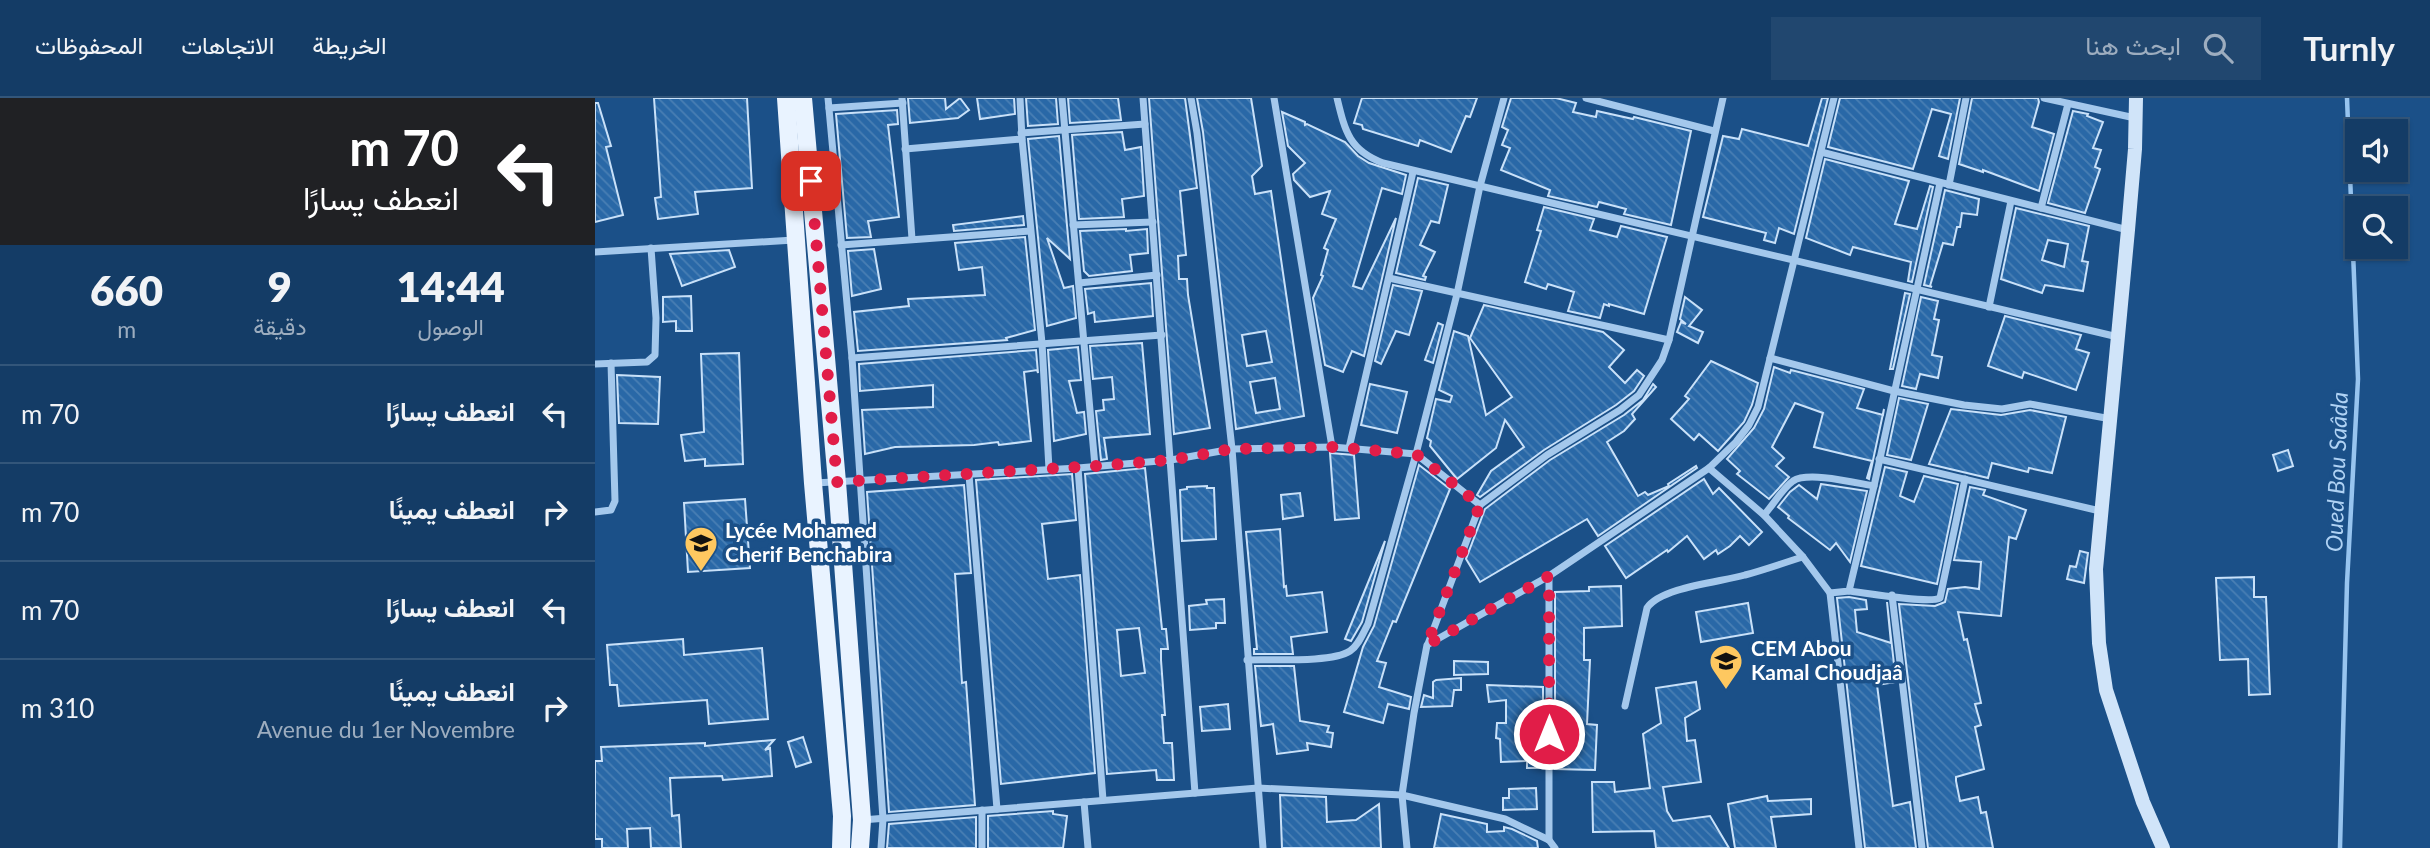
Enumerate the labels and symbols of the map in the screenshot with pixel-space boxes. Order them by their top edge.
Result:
pin [781,151,841,211]
water label: Oued Bou Saâda [2319,392,2353,552]
place label: Lycée Mohamed Cherif Benchabira [725,517,892,566]
school or university icon: Lycée Mohamed Cherif Benchabira [682,524,720,573]
place label: CEM Abou Kamal Choudjaâ [1751,635,1903,684]
school or university icon: CEM Abou Kamal Choudjaâ [1707,642,1745,691]
position arrow [1512,697,1586,771]

